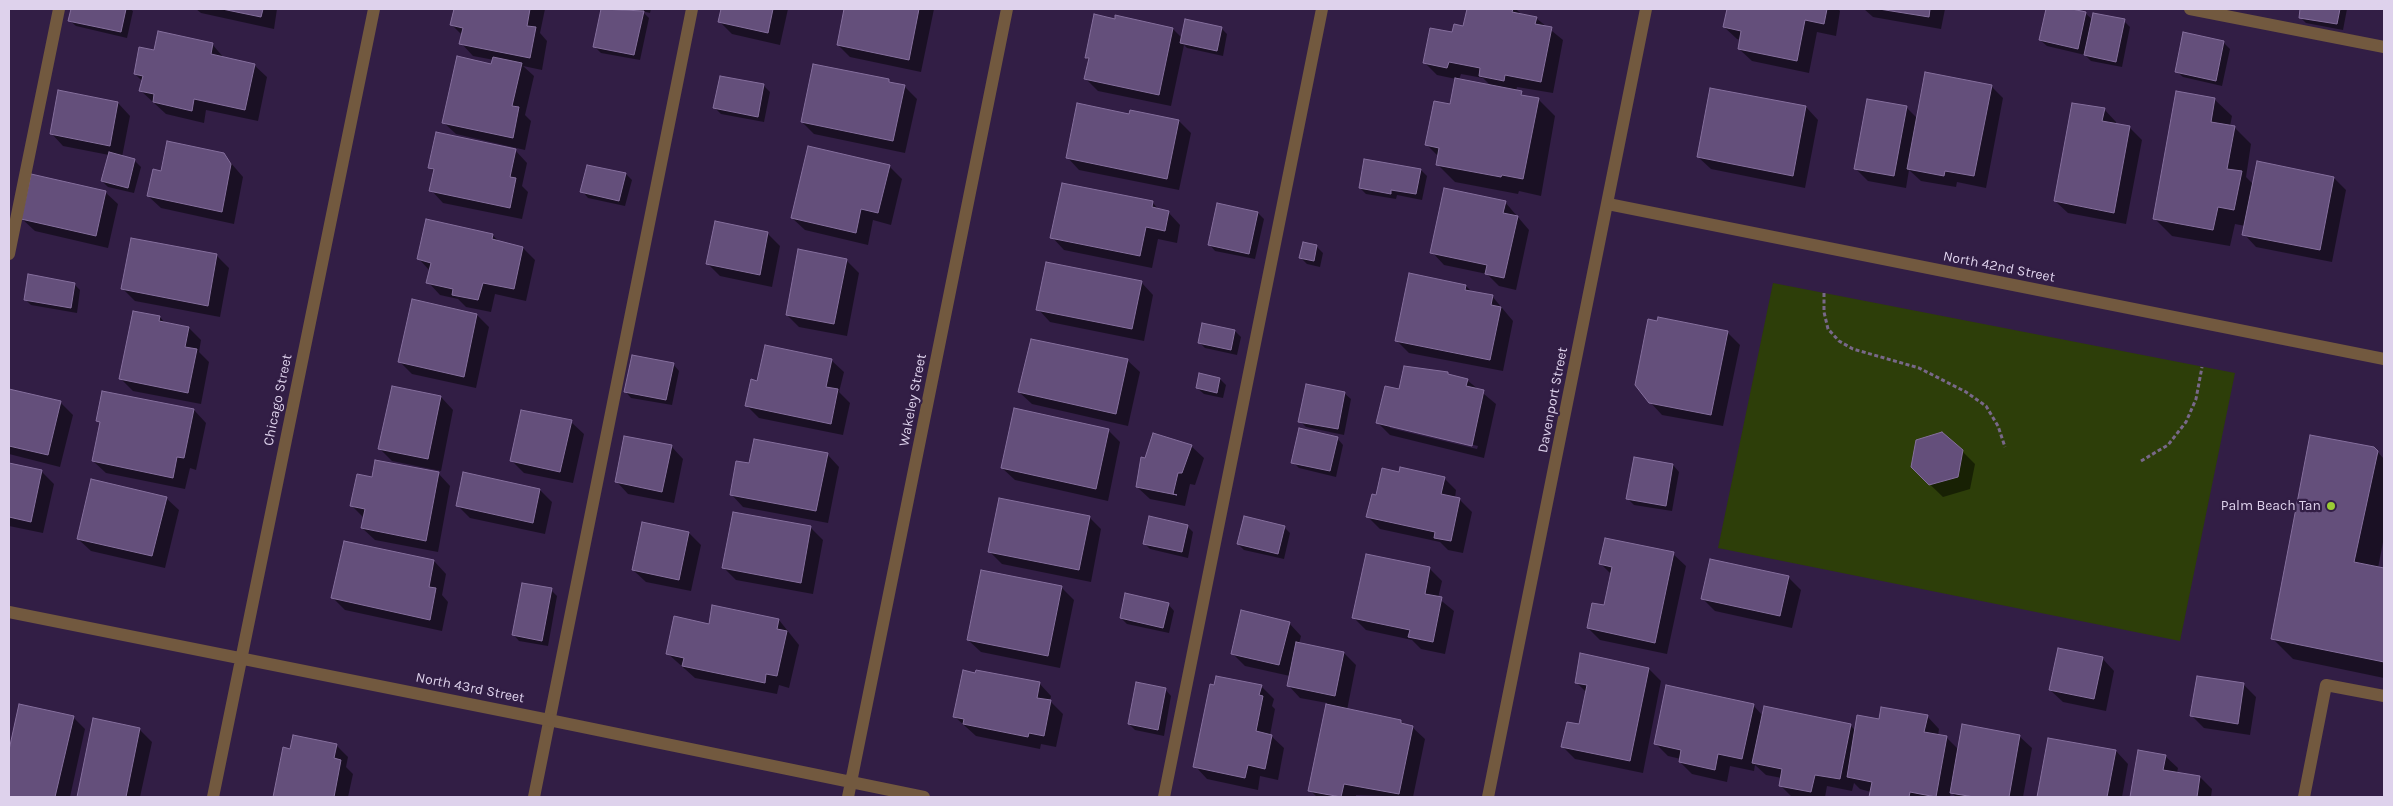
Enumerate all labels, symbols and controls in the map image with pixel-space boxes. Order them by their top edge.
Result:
street label: North 42nd Street [1942,248,2056,286]
street label: Davenport Street [1534,346,1572,454]
street label: Wakeley Street [896,352,930,448]
street label: Chicago Street [260,353,296,447]
place label: Palm Beach Tan [2221,498,2321,514]
marker: Palm Beach Tan [2325,500,2337,512]
street label: North 43rd Street [414,669,526,707]

